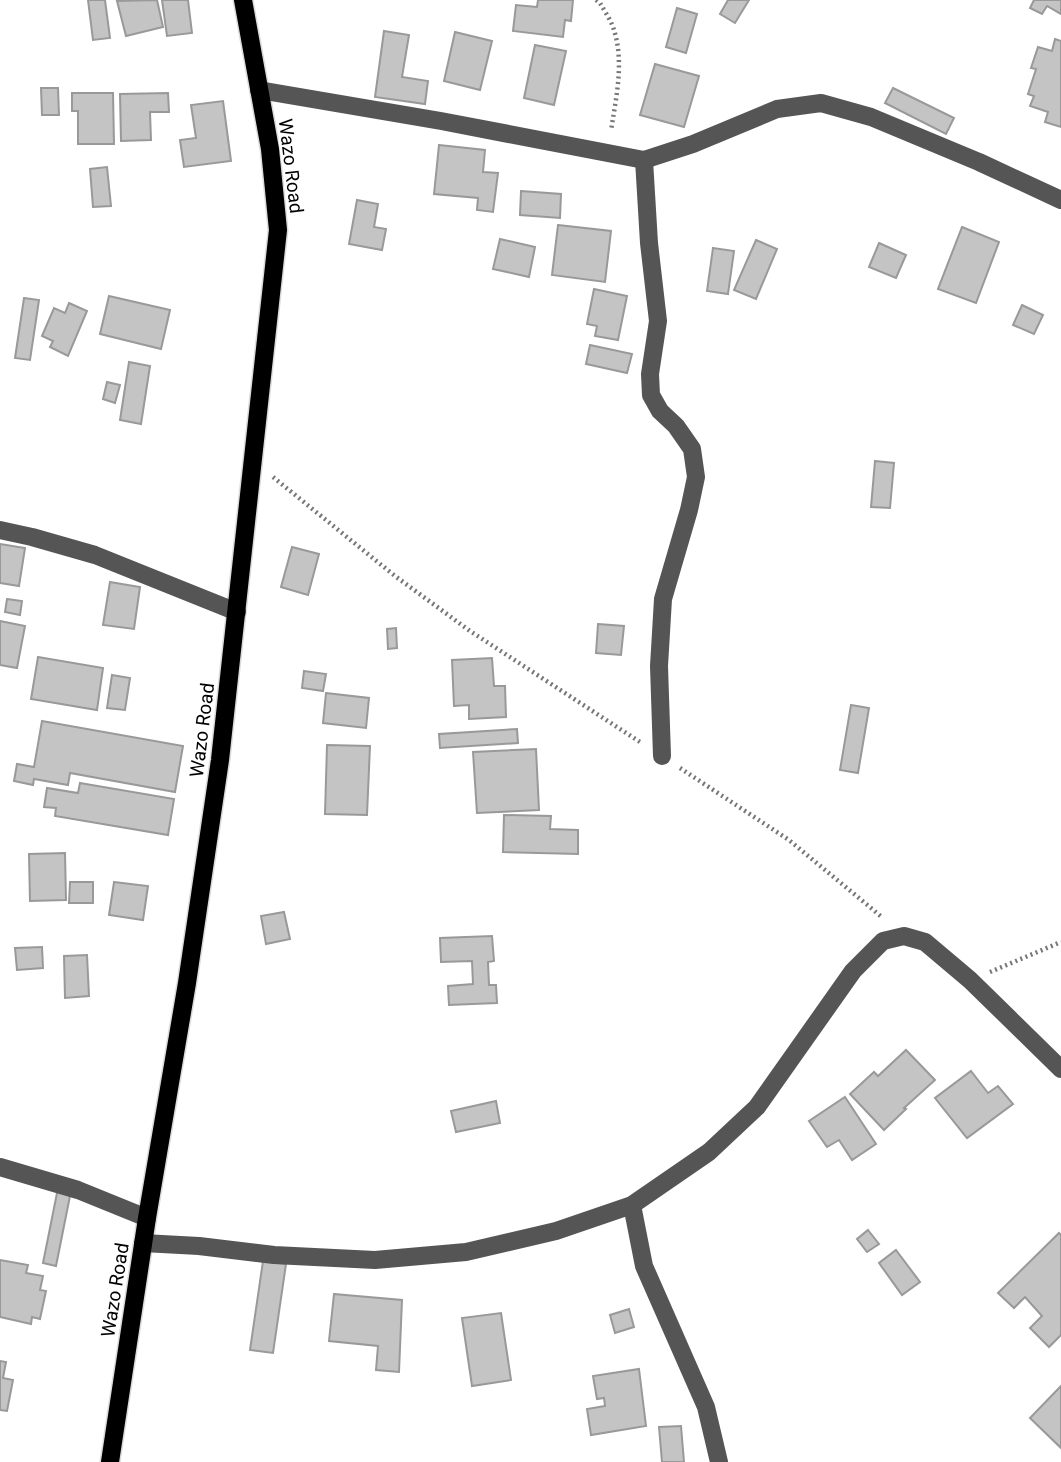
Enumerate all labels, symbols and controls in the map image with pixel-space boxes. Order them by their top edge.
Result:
street label: Wazo Road [274,117,308,215]
street label: Wazo Road [185,681,219,779]
street label: Wazo Road [96,1241,134,1339]

